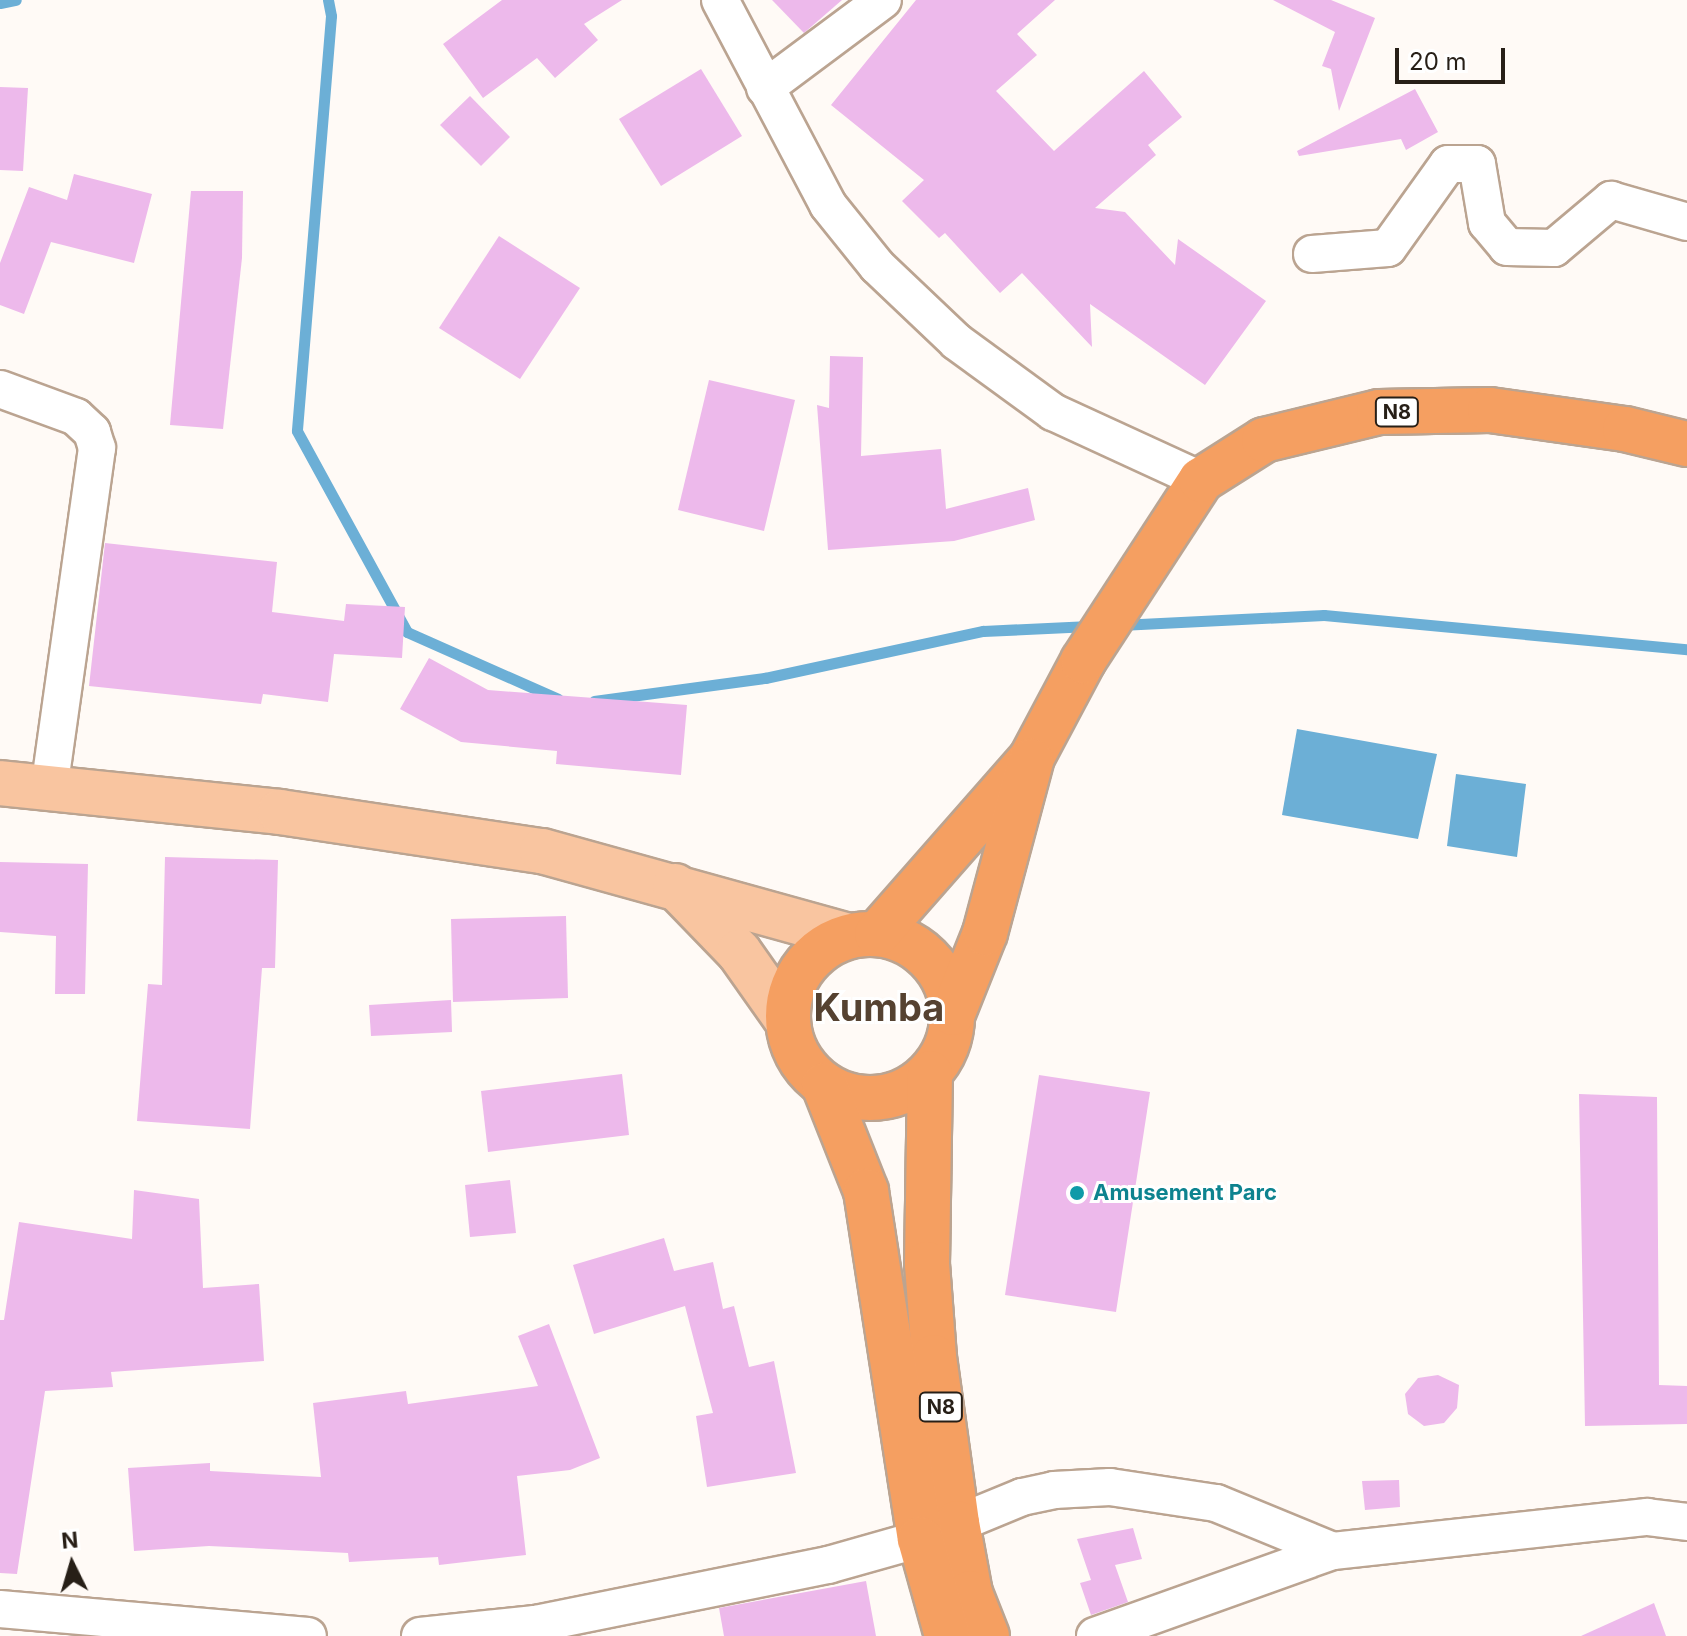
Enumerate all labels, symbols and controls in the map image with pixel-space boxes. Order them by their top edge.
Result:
scale bar [1399,32,1509,82]
text: 20 m [1409,47,1467,76]
road number: N8 [1373,396,1421,428]
district label: Kumba [814,985,944,1031]
place label: Amusement Parc [1093,1180,1277,1206]
marker: Amusement Parc [1068,1184,1086,1202]
road number: N8 [917,1391,965,1423]
north arrow [32,1524,112,1604]
text: N [60,1526,79,1554]

